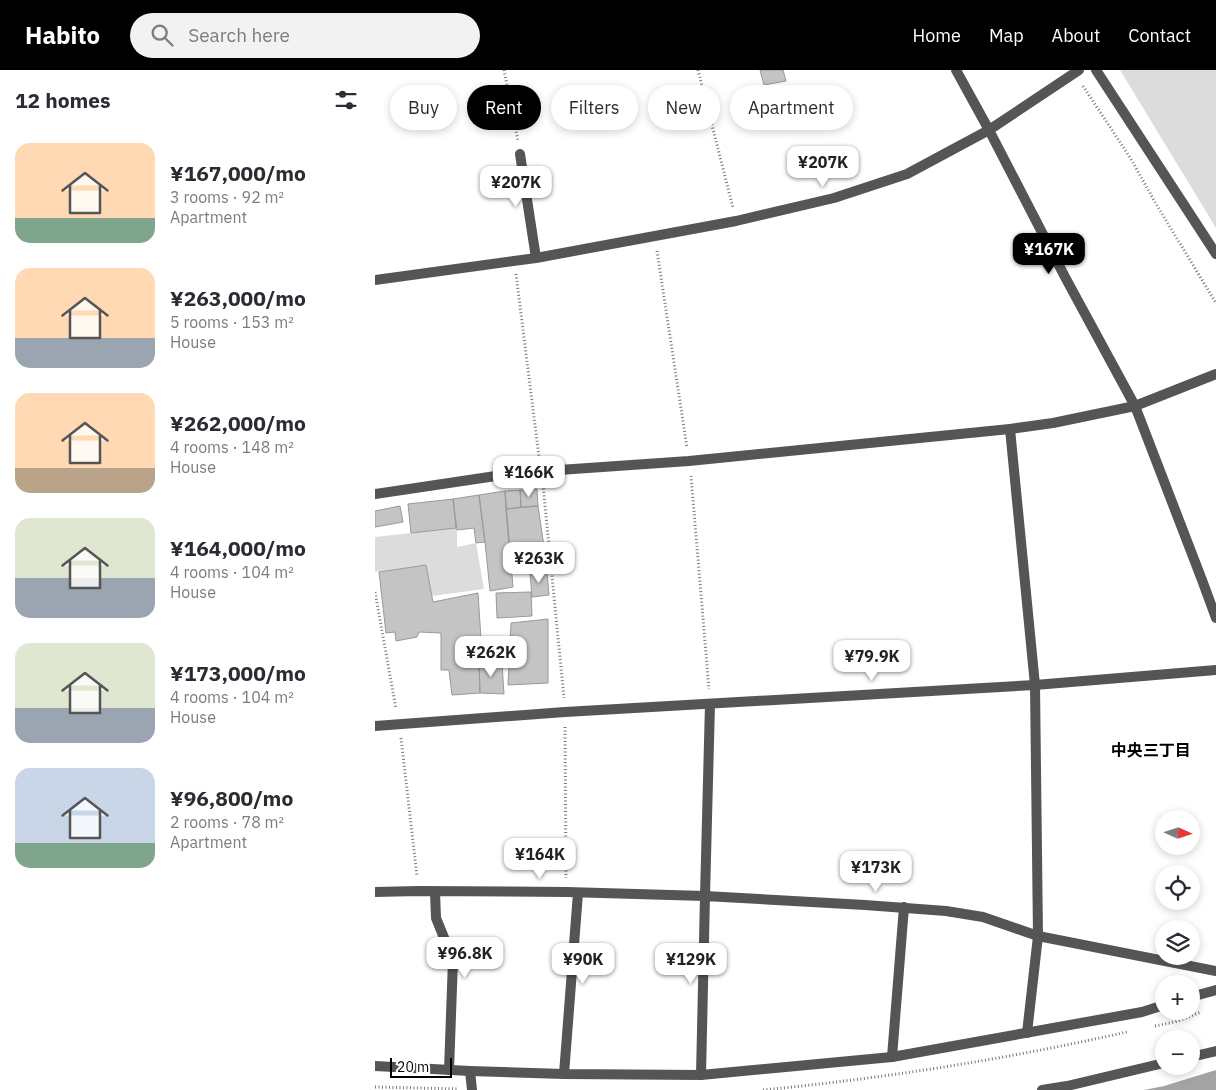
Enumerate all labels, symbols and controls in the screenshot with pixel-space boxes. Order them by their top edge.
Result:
search box [130,13,480,58]
text: Habito [25,19,100,51]
icon: search [148,21,176,49]
text: Search here [188,23,290,47]
text: Home [913,24,961,47]
text: Map [989,24,1024,47]
text: About [1052,24,1100,47]
text: Contact [1128,24,1191,47]
chip: Buy [390,85,457,130]
chip: Rent [467,85,541,130]
chip: Filters [551,85,638,130]
chip: New [648,85,720,130]
chip: Apartment [730,85,853,130]
text: 12 homes [15,86,111,114]
icon: filters [332,86,360,114]
pin: ¥207K [788,146,858,188]
text: ¥207K [798,152,848,172]
text: ¥167,000/mo [170,159,306,187]
icon: home [55,163,115,223]
pin: ¥207K [481,166,551,208]
text: ¥207K [491,172,541,192]
text: 3 rooms · 92 m² [170,187,284,207]
text: Apartment [170,207,247,227]
pin: ¥167K [1014,232,1084,275]
text: ¥167K [1024,239,1074,259]
text: ¥263,000/mo [170,284,306,312]
icon: home [55,288,115,348]
text: 5 rooms · 153 m² [170,312,294,332]
text: House [170,332,216,352]
text: ¥262,000/mo [170,409,306,437]
icon: home [55,413,115,473]
text: 4 rooms · 148 m² [170,437,294,457]
pin: ¥166K [494,456,564,498]
text: House [170,457,216,477]
text: ¥166K [504,462,554,482]
text: ¥164,000/mo [170,534,306,562]
icon: home [55,538,115,598]
pin: ¥263K [504,542,574,584]
text: ¥263K [514,548,564,568]
text: 4 rooms · 104 m² [170,562,294,582]
text: House [170,582,216,602]
pin: ¥262K [456,636,526,678]
pin: ¥79.9K [831,640,913,682]
text: ¥262K [466,642,516,662]
text: ¥79.9K [844,646,900,666]
text: ¥173,000/mo [170,659,306,687]
icon: home [55,663,115,723]
text: 4 rooms · 104 m² [170,687,294,707]
text: House [170,707,216,727]
district label: 中央三丁目 [1111,740,1191,760]
text: ¥96,800/mo [170,784,293,812]
icon: home [55,788,115,848]
north arrow [1155,810,1200,855]
map controls [1155,810,1200,1075]
text: 2 rooms · 78 m² [170,812,284,832]
text: Apartment [170,832,247,852]
pin: ¥164K [505,838,575,880]
text: ¥164K [515,844,565,864]
pin: ¥173K [841,850,911,893]
text: ¥173K [851,857,901,877]
button: locate [1155,865,1200,910]
button: layers [1155,920,1200,965]
pin: ¥96.8K [424,936,506,979]
pin: ¥90K [553,942,613,985]
pin: ¥129K [656,942,726,985]
text: ¥96.8K [437,943,493,963]
text: ¥90K [563,949,603,969]
text: ¥129K [666,949,716,969]
button: + [1155,975,1200,1020]
button: − [1155,1030,1200,1075]
scale bar [390,1055,453,1078]
text: 20 m [397,1058,429,1076]

